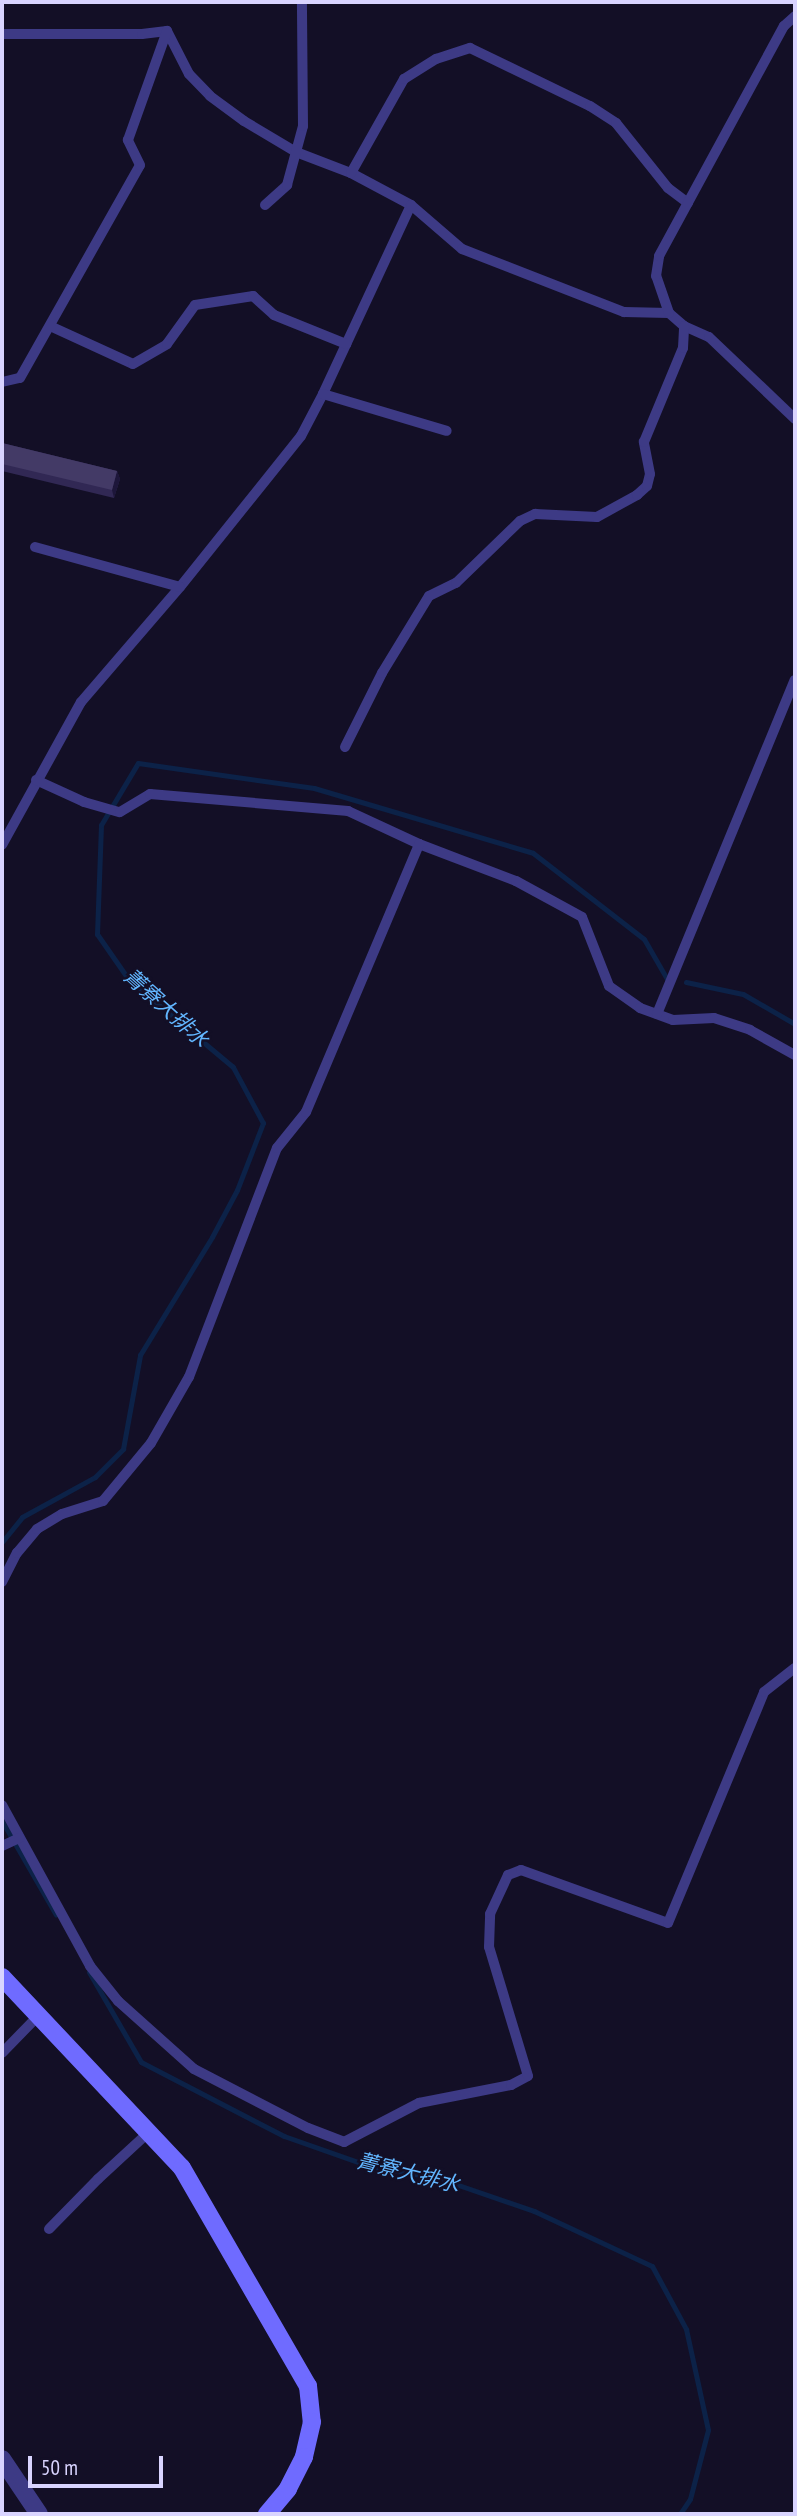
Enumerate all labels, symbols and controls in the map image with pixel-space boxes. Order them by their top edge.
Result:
water label: 菁寮大排水 [119,964,213,1052]
water label: 菁寮大排水 [354,2148,462,2198]
scale bar [32,2442,166,2486]
text: 50 m [41,2454,78,2481]

